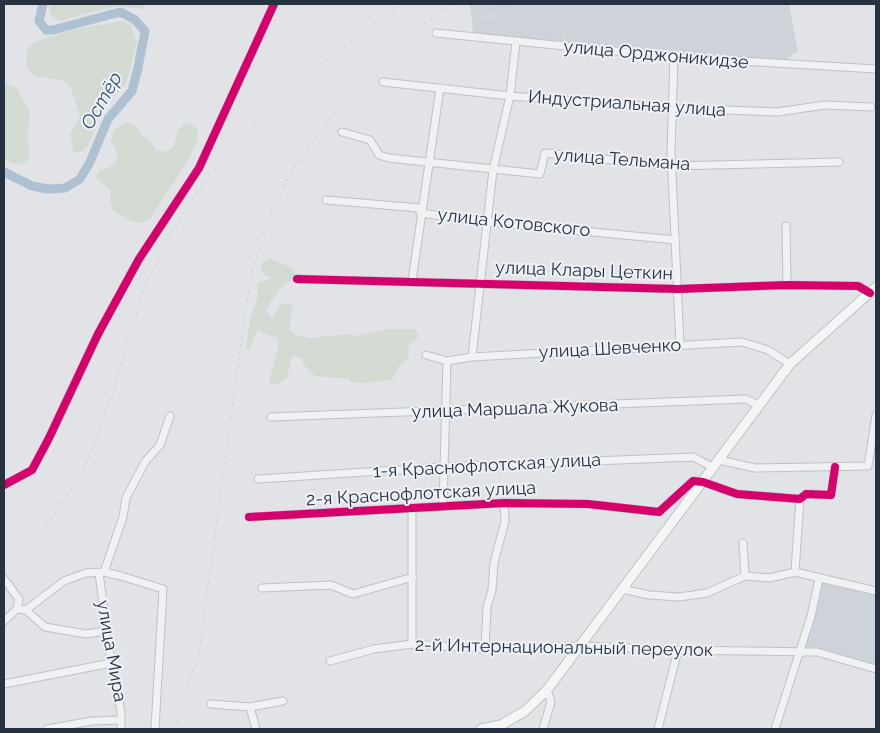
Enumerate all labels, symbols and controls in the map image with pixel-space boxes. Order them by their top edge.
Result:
street label: улица Орджоникидзе [562,36,750,74]
water label: Остёр [76,68,128,134]
street label: Индустриальная улица [527,86,727,122]
street label: улица Тельмана [553,144,691,176]
street label: улица Котовского [437,204,591,242]
street label: улица Клары Цеткин [495,257,673,285]
street label: улица Шевченко [538,334,682,364]
street label: улица Маршала Жукова [411,395,619,423]
street label: 1-я Краснофлотская улица [372,449,602,483]
street label: 2-я Краснофлотская улица [305,477,537,511]
street label: улица Мира [91,598,131,704]
street label: 2-й Интернациональный переулок [415,635,713,661]

